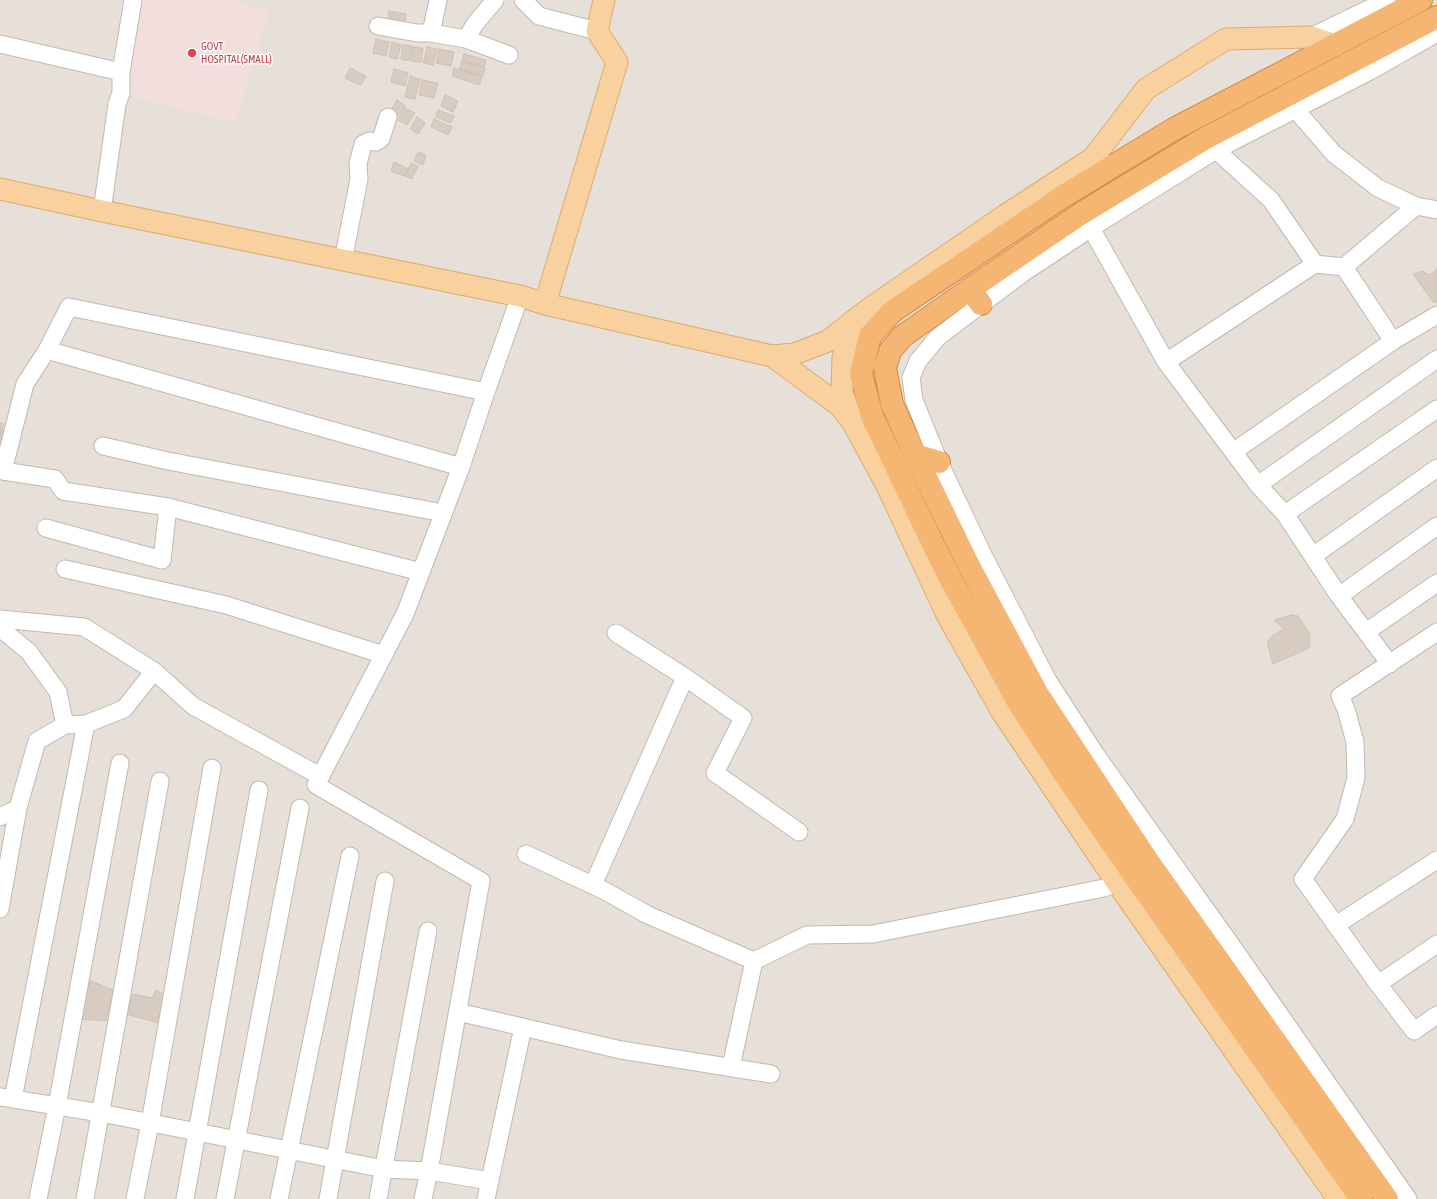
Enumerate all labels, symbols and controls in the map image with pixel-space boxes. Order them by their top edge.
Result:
place label: GOVT HOSPITAL(SMALL) [201,40,272,66]
marker: GOVT HOSPITAL(SMALL) [186,47,198,59]

